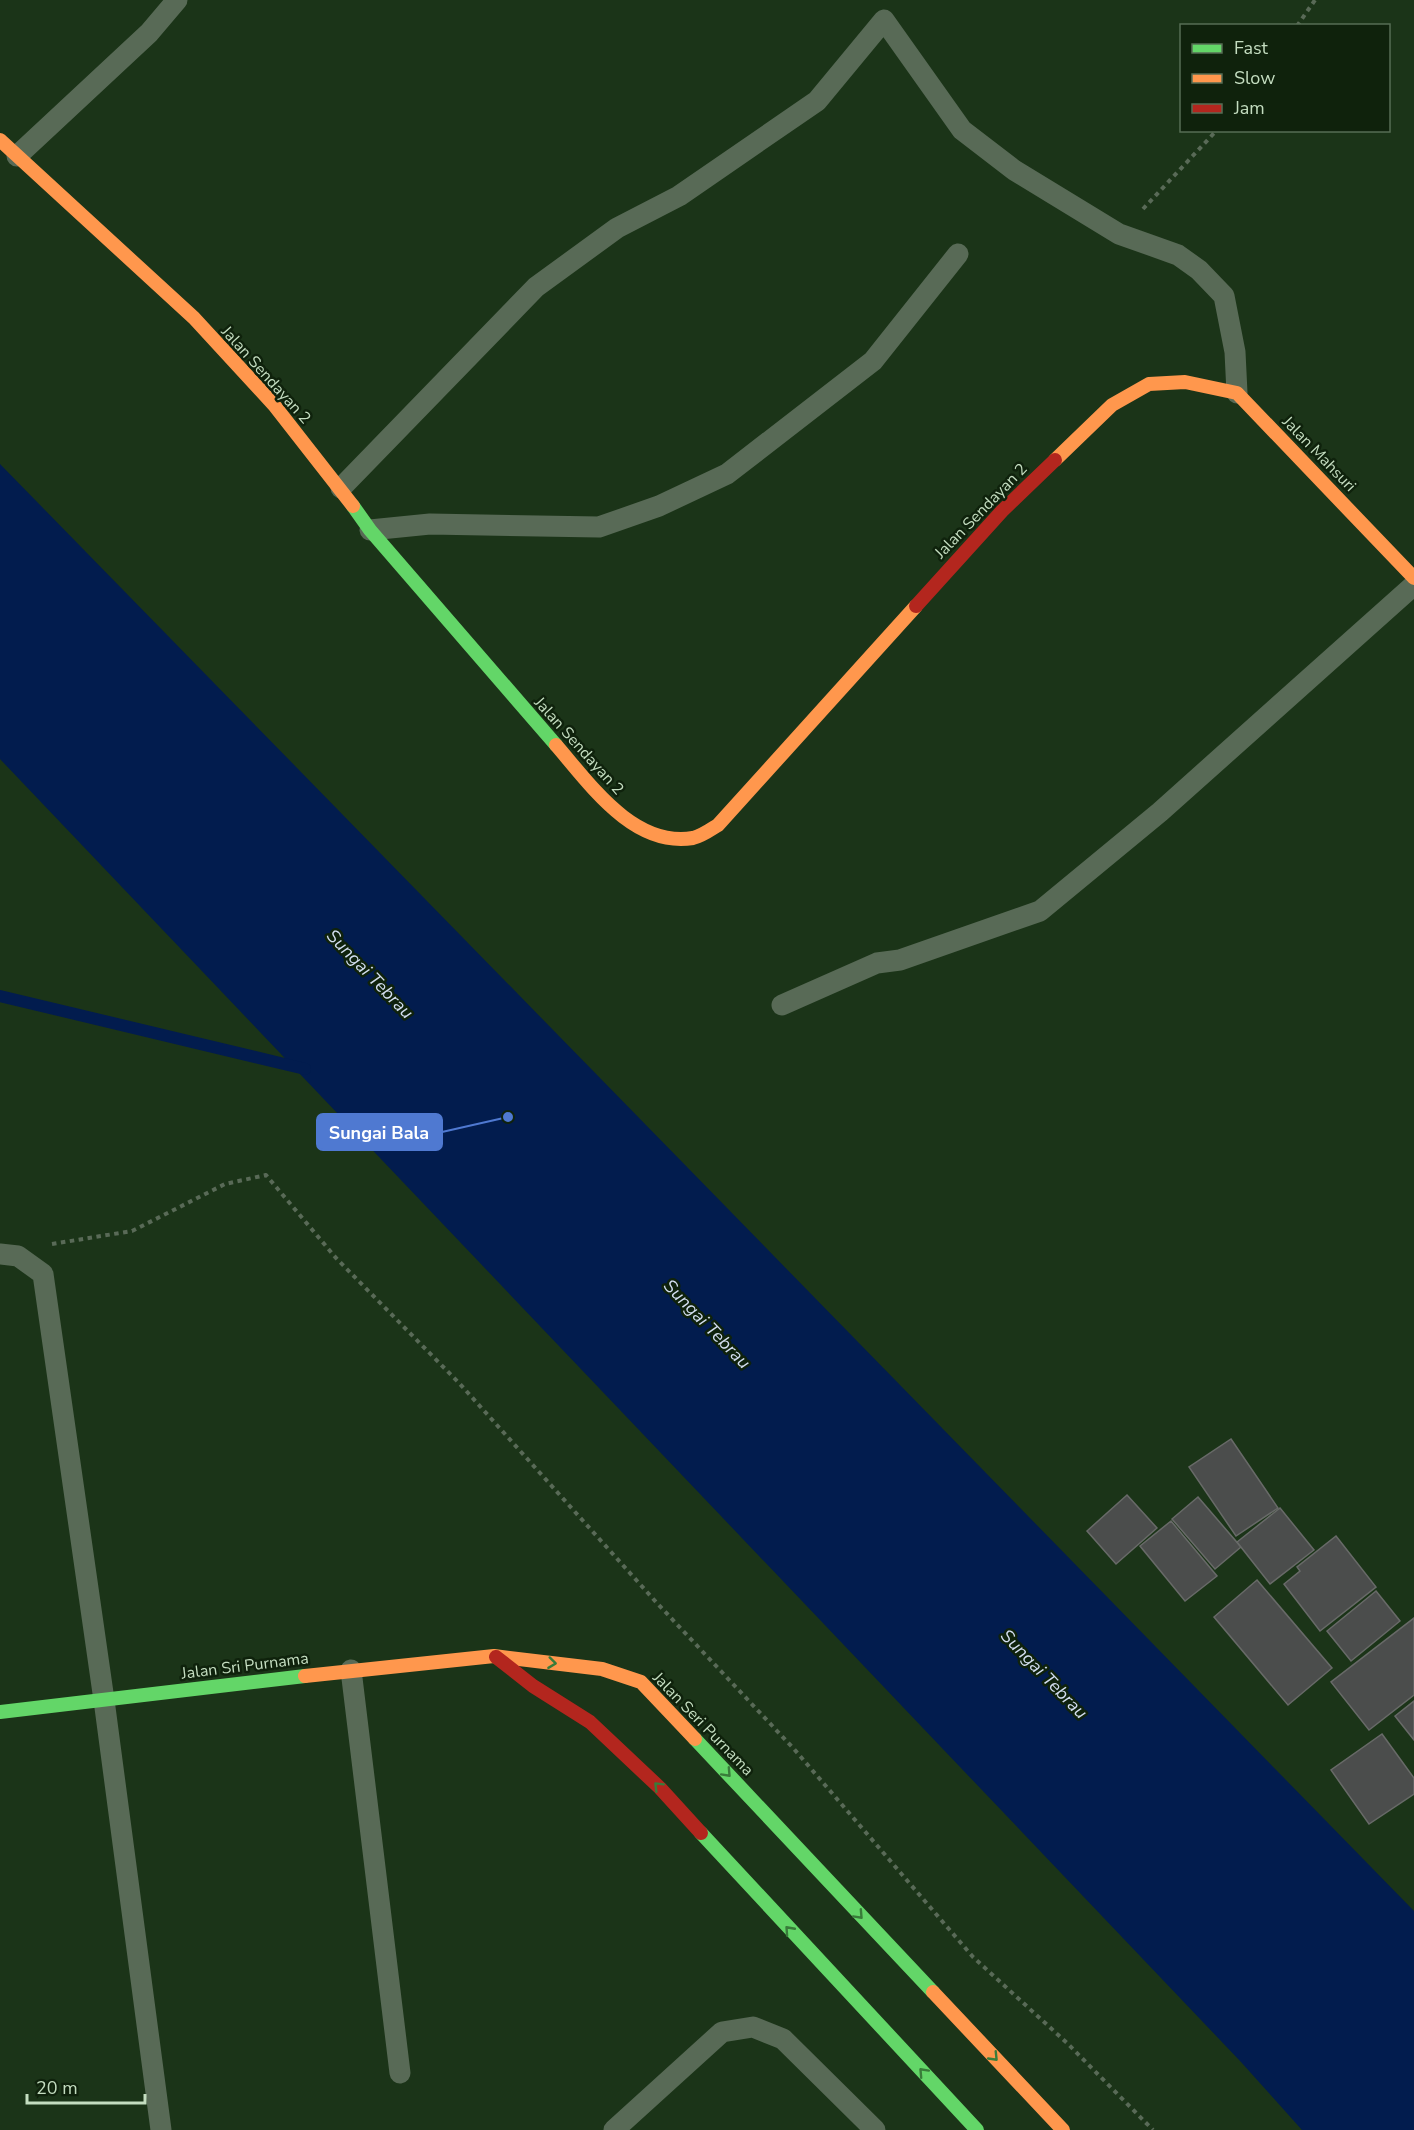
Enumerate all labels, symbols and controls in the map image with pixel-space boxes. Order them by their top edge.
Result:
legend [1180,24,1390,132]
text: Fast [1234,36,1269,60]
text: Slow [1234,66,1275,90]
text: Jam [1233,96,1265,120]
street label: Jalan Sendayan 2 [215,321,316,429]
street label: Jalan Mahsuri [1277,411,1361,497]
street label: Jalan Sendayan 2 [929,459,1032,564]
street label: Jalan Sendayan 2 [528,692,629,800]
water label: Sungai Tebrau [321,924,419,1024]
callout: Sungai Bala [317,1114,442,1150]
text: Sungai Bala [329,1121,429,1145]
water label: Sungai Tebrau [658,1274,756,1374]
water label: Sungai Tebrau [995,1624,1093,1724]
street label: Jalan Sri Purnama [179,1647,310,1685]
one-way arrow [548,1656,557,1669]
street label: Jalan Seri Purnama [647,1667,758,1781]
one-way arrow [720,1766,731,1776]
one-way arrow [654,1783,665,1794]
one-way arrow [852,1908,863,1919]
one-way arrow [785,1926,796,1937]
one-way arrow [987,2050,998,2060]
scale bar [27,2067,146,2105]
one-way arrow [919,2069,930,2080]
text: 20 m [36,2076,78,2100]

